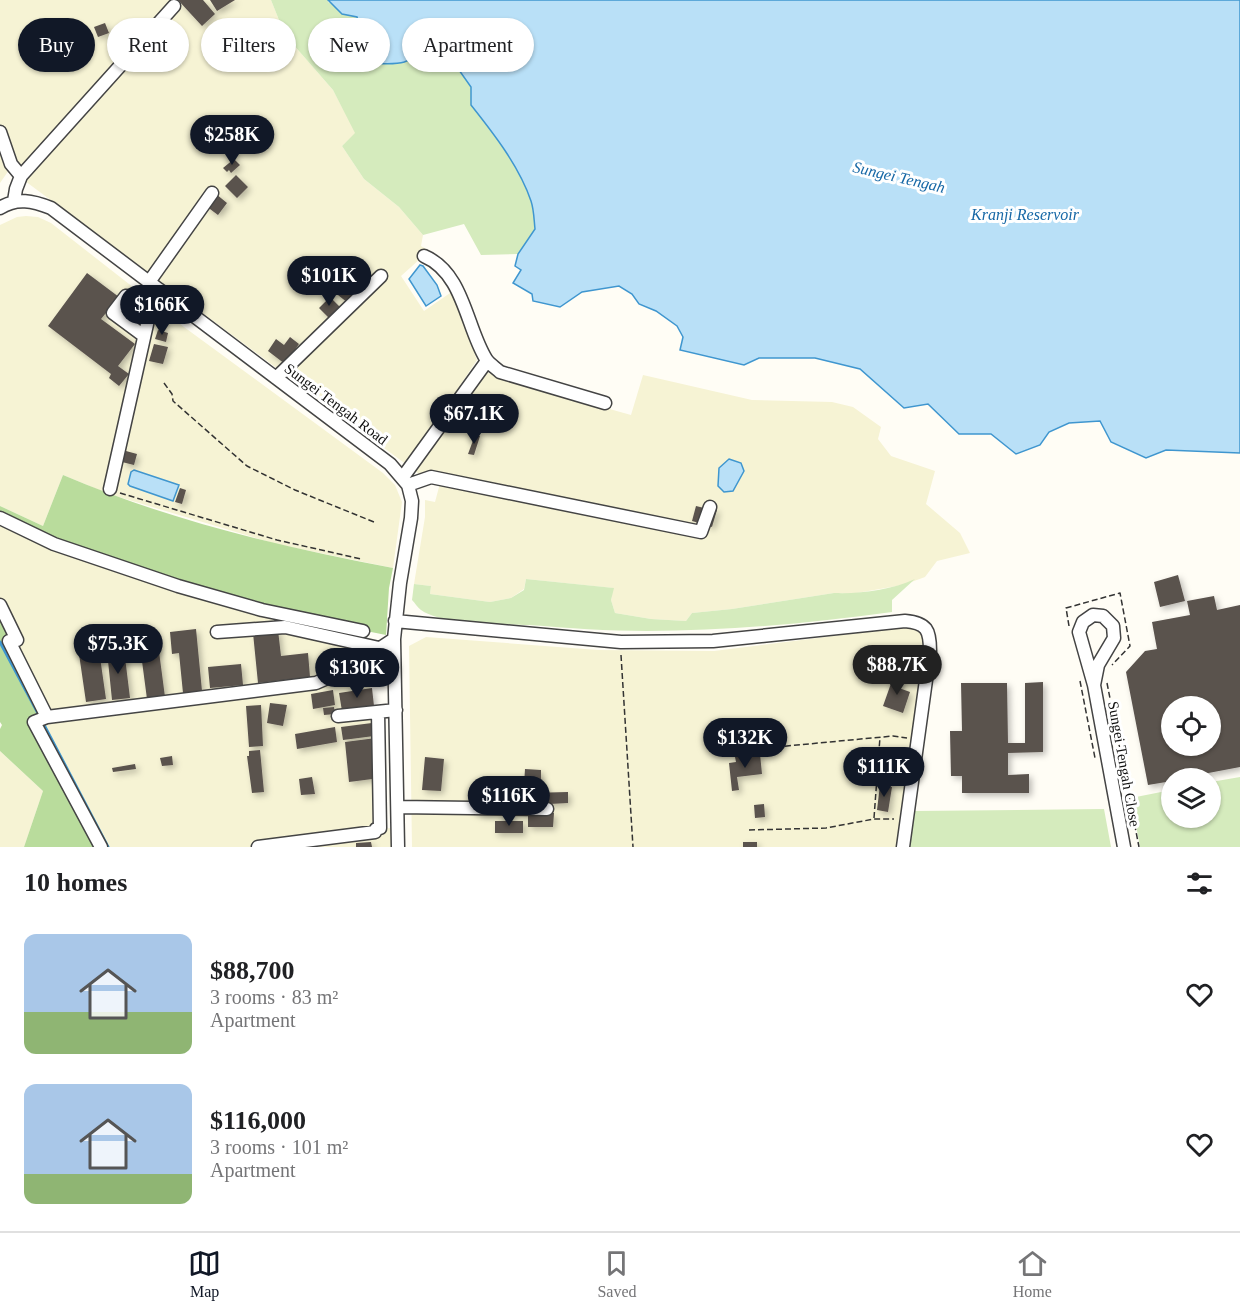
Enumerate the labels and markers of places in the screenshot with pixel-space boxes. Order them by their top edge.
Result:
pin: $258K [190,115,274,166]
pin: $101K [287,256,371,307]
pin: $166K [120,285,204,336]
pin: $67.1K [425,394,523,445]
pin: $75.3K [69,624,167,675]
pin: $88.7K [848,645,946,696]
pin: $130K [315,648,399,699]
pin: $132K [703,718,787,769]
pin: $111K [842,747,926,798]
pin: $116K [467,776,551,827]

